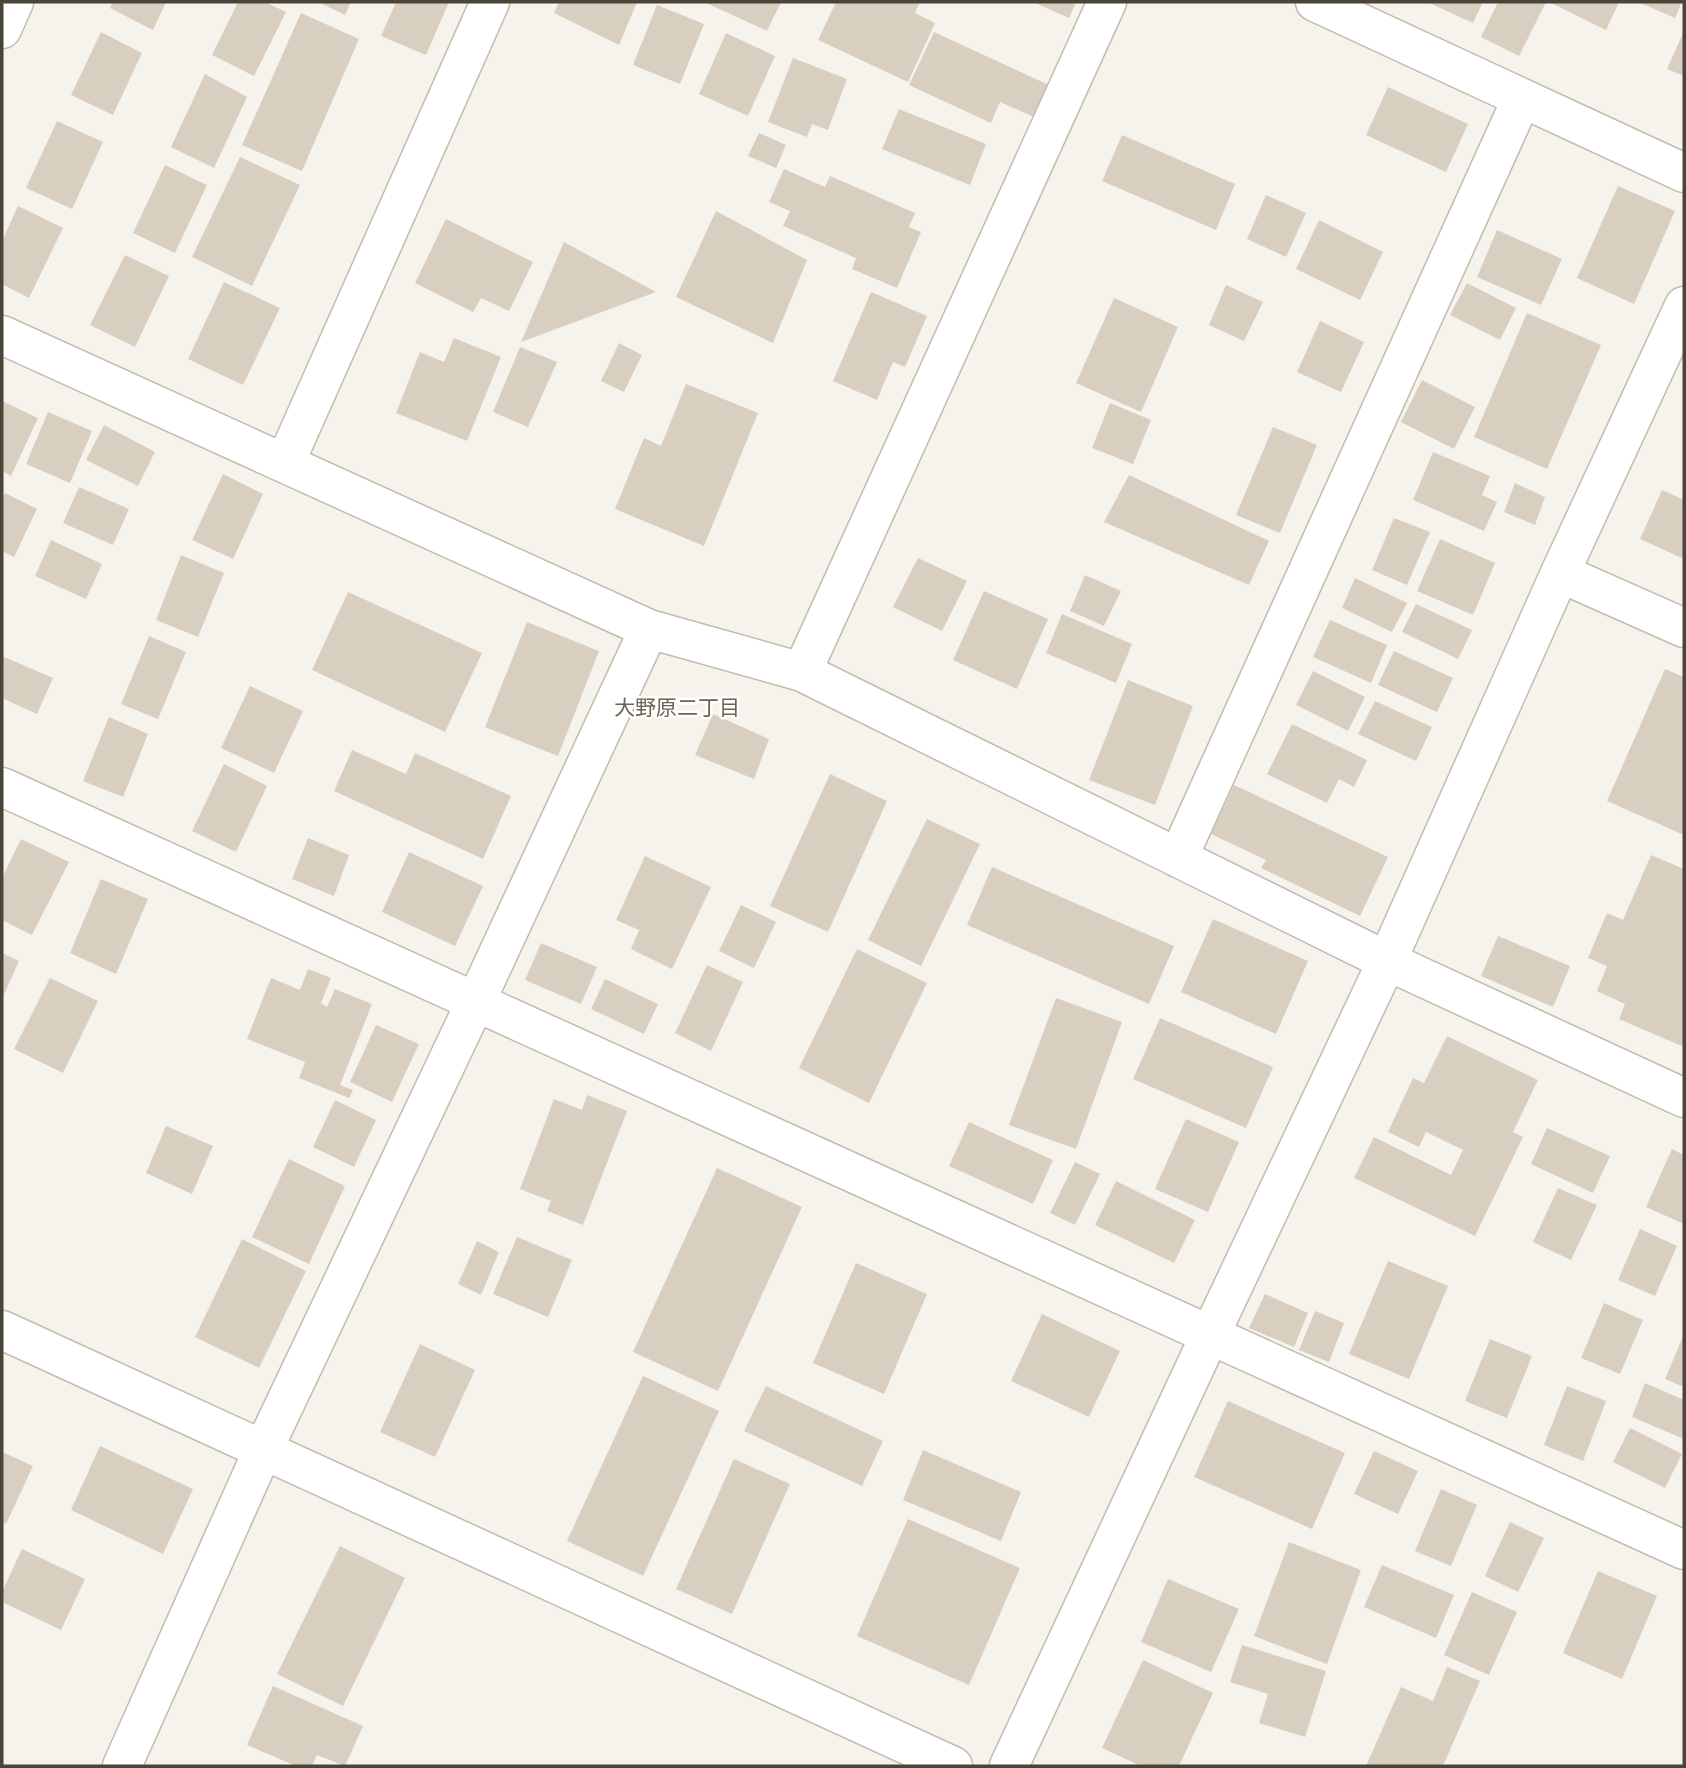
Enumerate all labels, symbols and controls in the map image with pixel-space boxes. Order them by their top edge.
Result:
district label: 大野原二丁目 [614,694,740,719]

